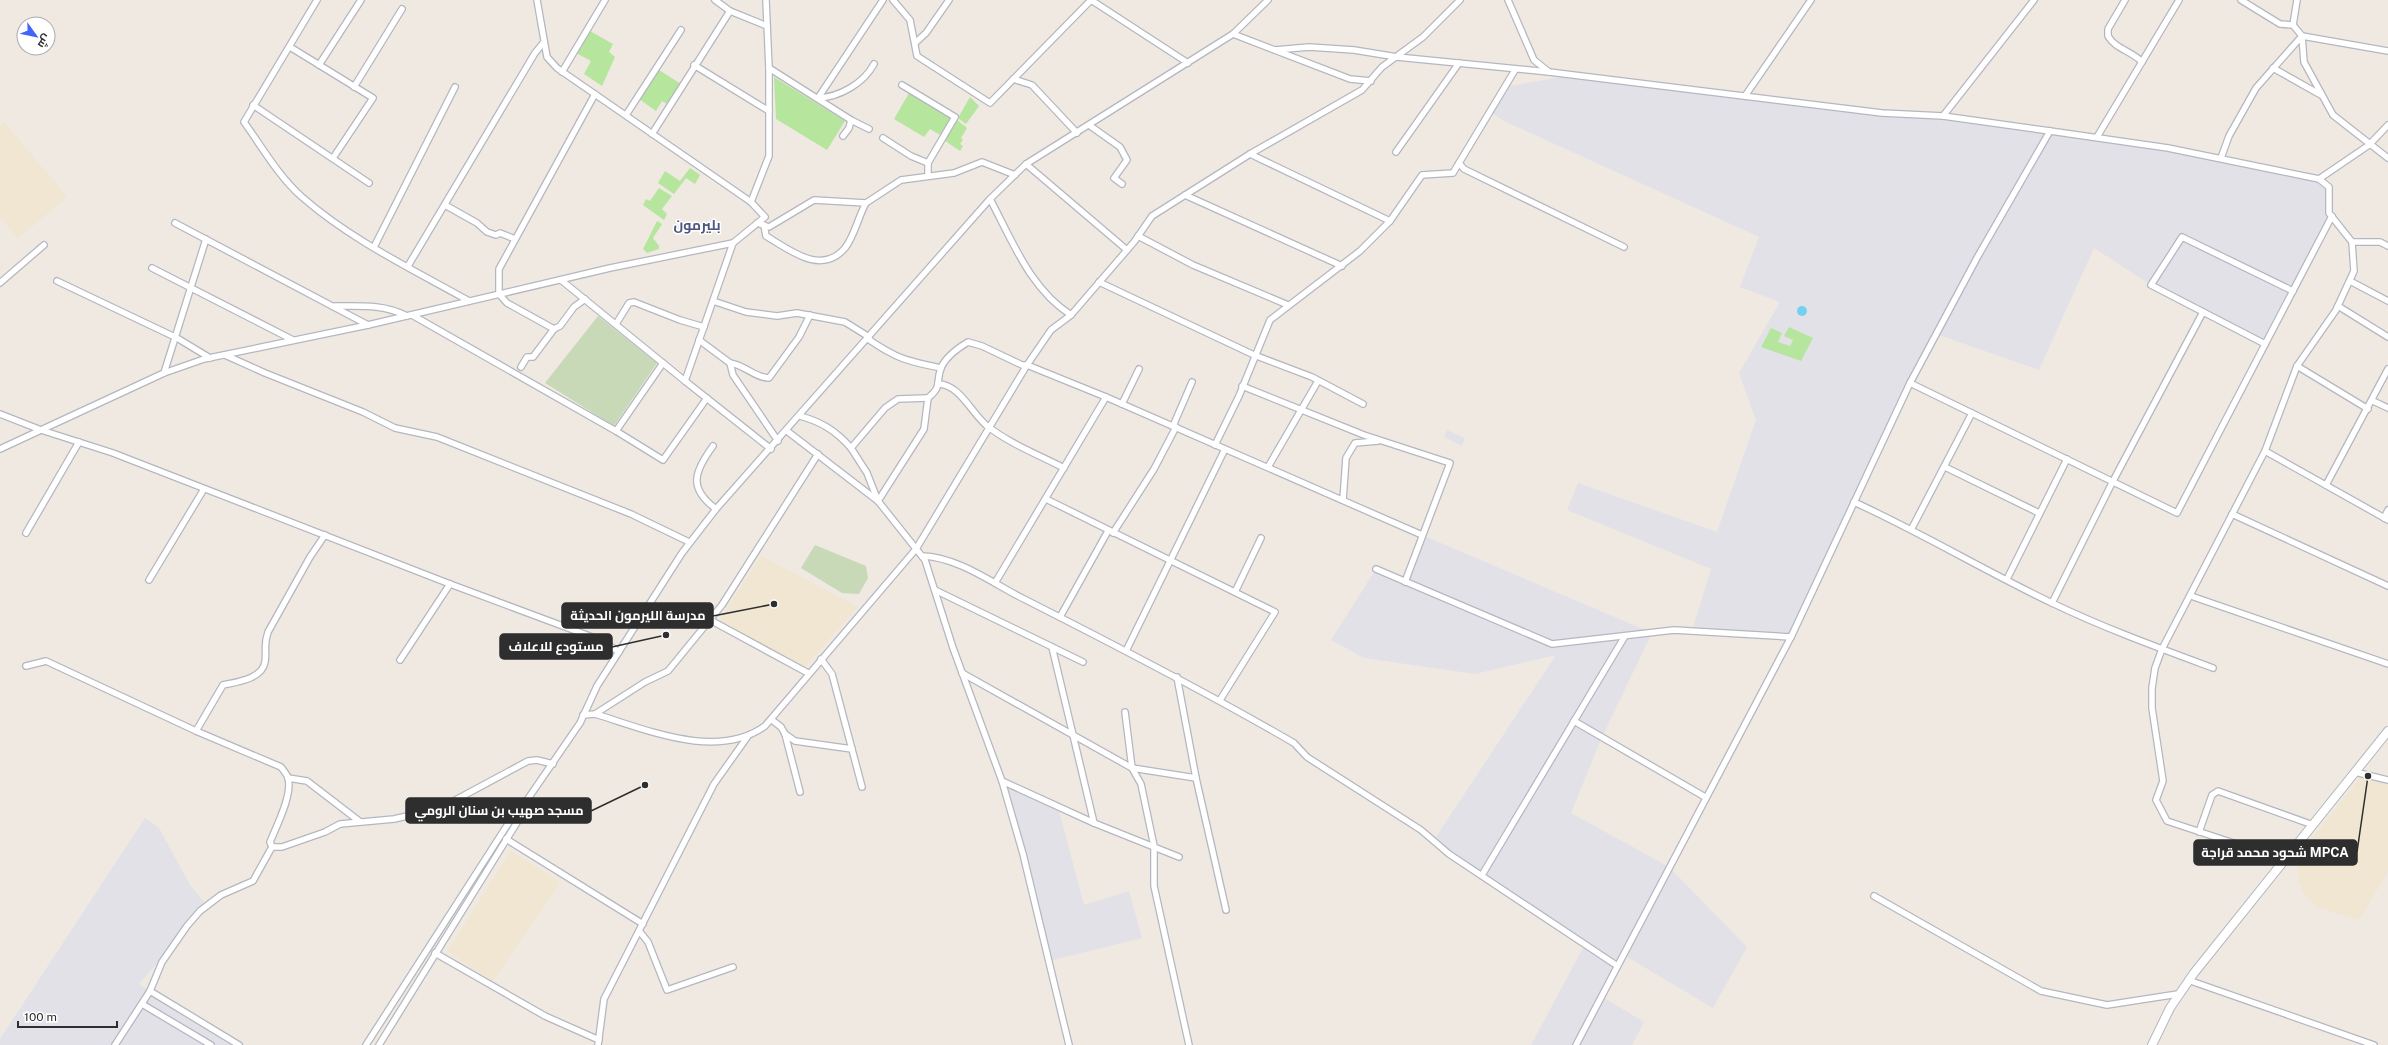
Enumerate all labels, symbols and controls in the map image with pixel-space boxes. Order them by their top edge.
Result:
north arrow [16,16,56,56]
text: ش [35,32,53,51]
district label: بليرمون [673,217,721,234]
callout: مدرسة الليرمون الحديثة [562,603,713,628]
text: مدرسة الليرمون الحديثة [570,608,706,624]
callout: مستودع للاعلاف [500,634,612,659]
text: مستودع للاعلاف [508,639,604,655]
callout: مسجد صهيب بن سنان الرومي [406,798,591,823]
text: مسجد صهيب بن سنان الرومي [414,803,584,822]
callout: شحود محمد قراجة MPCA [2194,840,2357,865]
text: شحود محمد قراجة MPCA [2201,845,2349,861]
scale bar [18,1003,117,1029]
text: 100 m [24,1010,57,1024]

